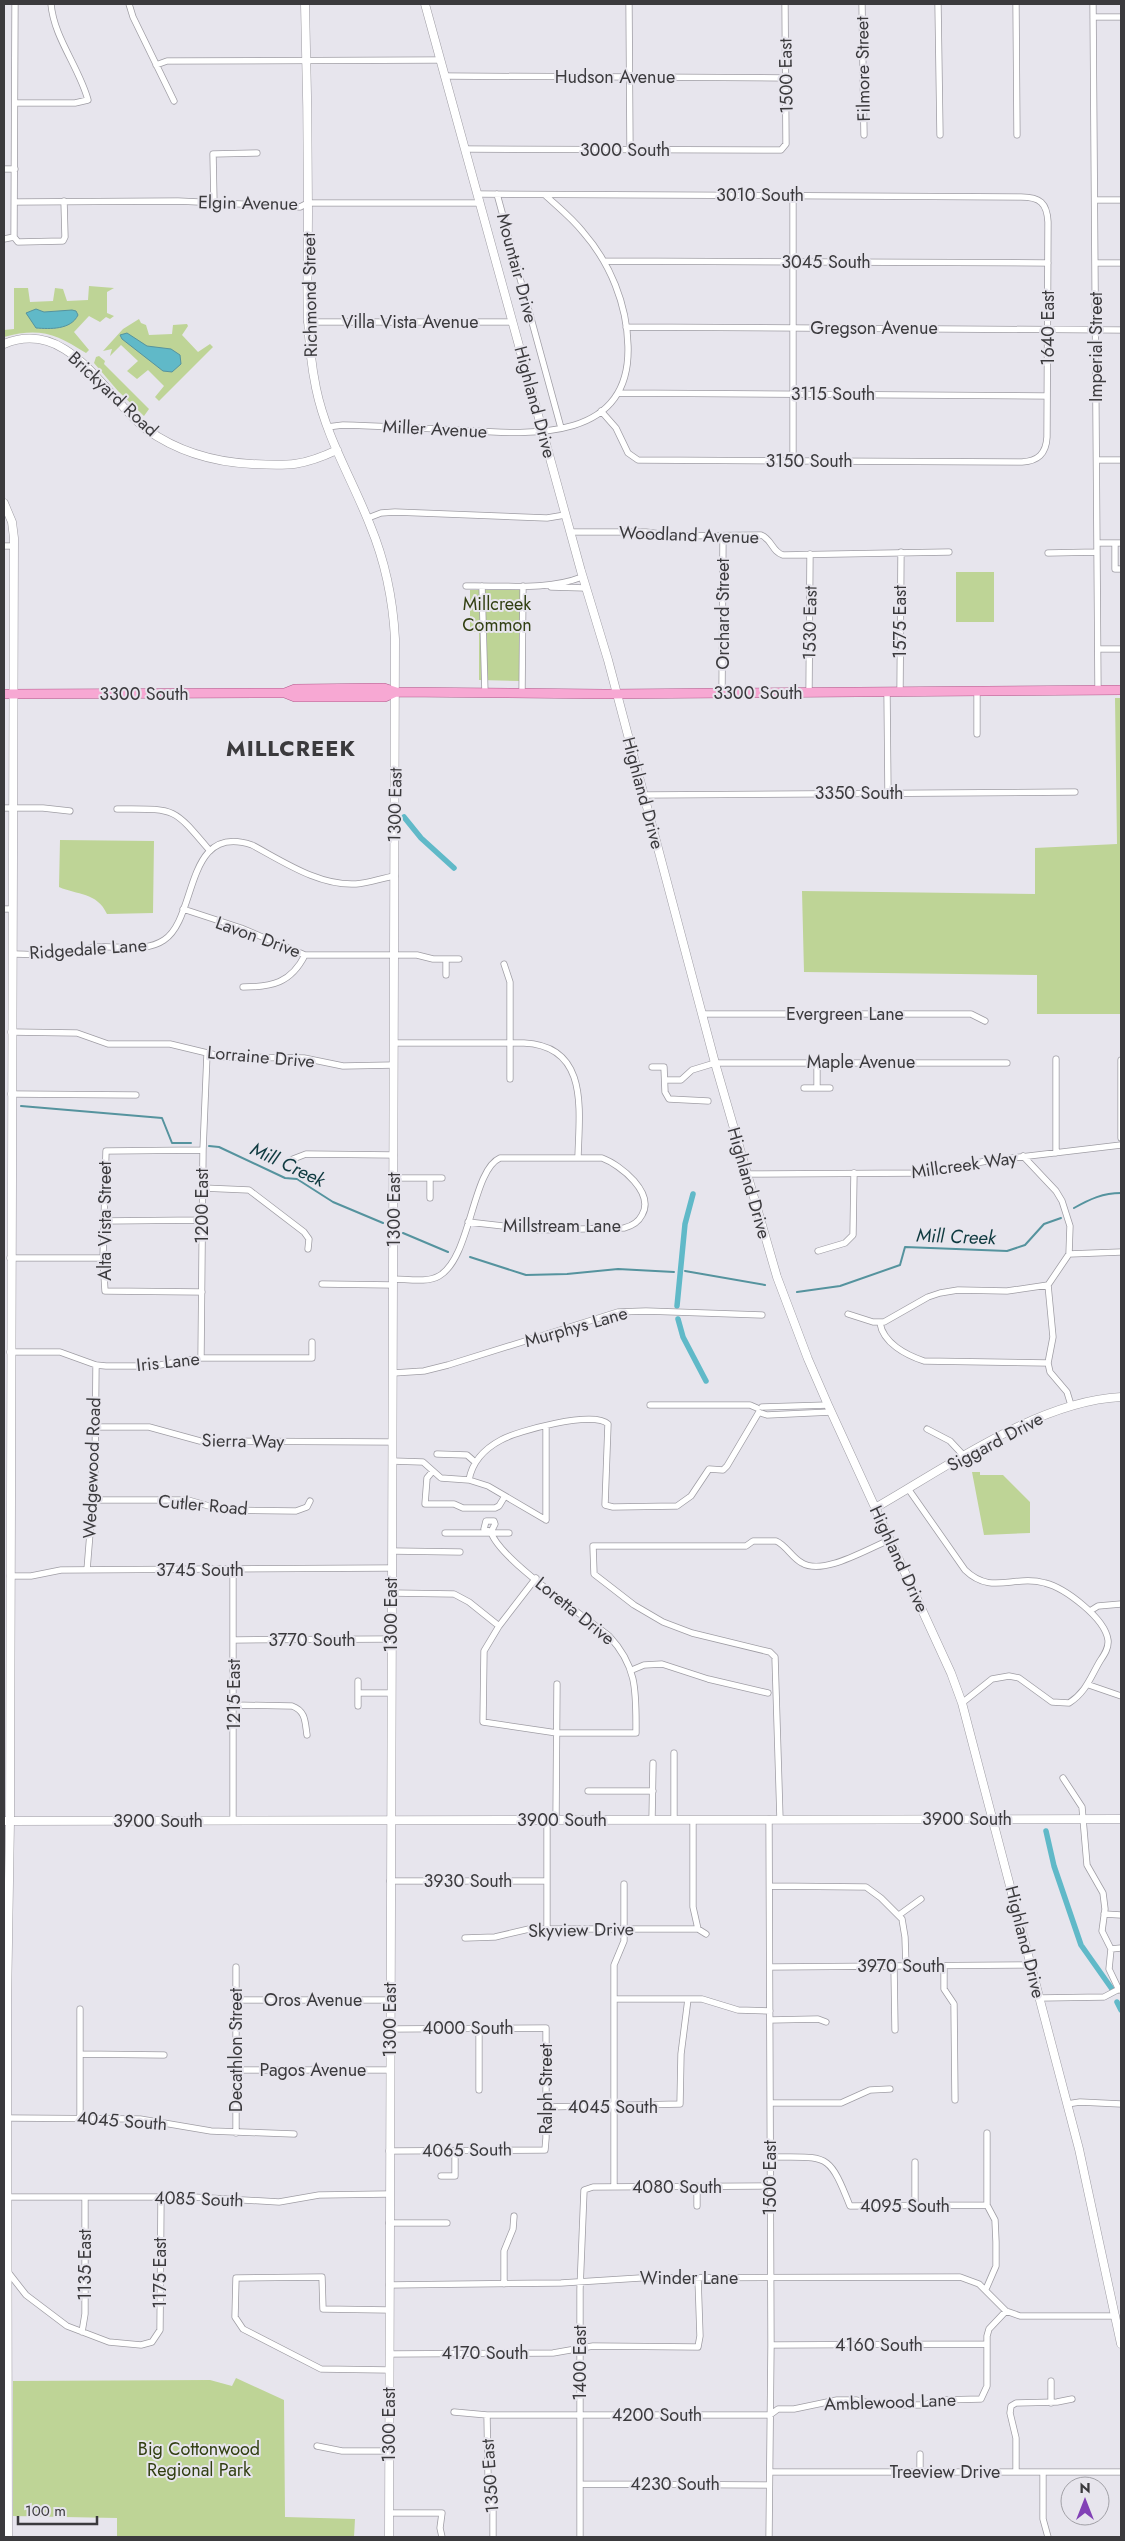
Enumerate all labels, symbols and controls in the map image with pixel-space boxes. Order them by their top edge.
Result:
street label: Filmore Street [849,16,877,122]
street label: 1500 East [772,37,800,114]
street label: Hudson Avenue [555,64,675,90]
street label: 3000 South [580,137,670,163]
street label: 3010 South [716,182,804,208]
street label: Elgin Avenue [198,189,298,217]
street label: Mountair Drive [490,210,544,326]
street label: Richmond Street [296,232,324,358]
street label: 3045 South [781,249,871,275]
street label: 1640 East [1035,290,1061,366]
street label: Imperial Street [1083,291,1109,402]
street label: Villa Vista Avenue [341,309,479,335]
street label: Gregson Avenue [810,315,938,341]
street label: Highland Drive [508,343,562,461]
street label: Brickyard Road [62,345,164,443]
street label: 3115 South [791,381,875,407]
street label: Miller Avenue [382,413,488,445]
street label: 3150 South [765,448,853,474]
street label: Woodland Avenue [618,520,760,550]
street label: Orchard Street [710,558,736,670]
street label: 1530 East [796,585,824,660]
street label: 1575 East [887,585,913,659]
park label: Millcreek Common [462,591,532,638]
street label: 3300 South [713,680,803,706]
street label: 3300 South [99,681,189,707]
district label: MILLCREEK [226,732,356,764]
street label: Highland Drive [616,734,670,852]
street label: 1300 East [381,767,409,843]
street label: 3350 South [815,780,903,806]
street label: Lavon Drive [212,910,304,964]
street label: Ridgedale Lane [28,932,148,966]
street label: Evergreen Lane [786,1001,904,1027]
street label: Lorraine Drive [206,1039,316,1075]
street label: Maple Avenue [807,1049,915,1075]
street label: Highland Drive [721,1124,777,1242]
water label: Mill Creek [246,1135,330,1194]
street label: Millcreek Way [909,1145,1019,1185]
street label: Alta Vista Street [92,1161,118,1281]
street label: 1200 East [189,1168,215,1244]
street label: 1300 East [381,1172,407,1248]
street label: Millstream Lane [503,1213,621,1239]
water label: Mill Creek [916,1222,997,1251]
street label: Murphys Lane [522,1300,630,1354]
street label: Iris Lane [135,1346,201,1378]
street label: Wedgewood Road [77,1397,107,1539]
street label: Siggard Drive [942,1406,1048,1478]
street label: Sierra Way [201,1427,285,1455]
street label: Cutler Road [157,1488,249,1522]
street label: Highland Drive [863,1501,935,1617]
street label: 3745 South [156,1557,244,1583]
street label: Loretta Drive [530,1571,620,1651]
street label: 1300 East [378,1577,404,1653]
street label: 3770 South [268,1627,356,1653]
street label: 1215 East [221,1658,247,1731]
street label: 3900 South [922,1806,1012,1832]
street label: 3900 South [517,1807,607,1833]
street label: 3900 South [113,1808,203,1834]
street label: 3930 South [423,1868,513,1894]
street label: Highland Drive [998,1883,1052,2001]
street label: Skyview Drive [528,1916,634,1944]
street label: 3970 South [857,1953,945,1979]
street label: 1300 East [377,1982,403,2058]
street label: Decathlon Street [223,1987,249,2112]
street label: Oros Avenue [264,1987,362,2013]
street label: 4000 South [422,2015,514,2041]
street label: Ralph Street [533,2043,559,2134]
street label: Pagos Avenue [260,2057,366,2083]
street label: 4045 South [568,2094,658,2120]
street label: 4045 South [76,2105,168,2137]
street label: 4065 South [422,2136,512,2164]
street label: 1500 East [757,2140,783,2216]
street label: 4080 South [632,2174,722,2200]
street label: 4085 South [154,2184,244,2214]
street label: 4095 South [860,2193,950,2219]
street label: 1135 East [72,2228,98,2301]
street label: 1175 East [147,2237,173,2309]
street label: Winder Lane [640,2265,738,2291]
street label: 1400 East [567,2324,593,2401]
street label: 4160 South [835,2332,923,2358]
street label: 4170 South [441,2340,529,2366]
street label: 1300 East [376,2387,402,2463]
street label: Amblewood Lane [824,2387,956,2417]
street label: 4200 South [612,2402,702,2428]
park label: Big Cottonwood Regional Park [138,2436,260,2483]
street label: 1350 East [474,2437,506,2514]
street label: Treeview Drive [890,2459,1000,2485]
street label: 4230 South [630,2471,720,2497]
north arrow [1060,2476,1110,2526]
text: N [1079,2478,1091,2498]
scale bar [18,2494,96,2526]
text: 100 m [25,2500,66,2522]

